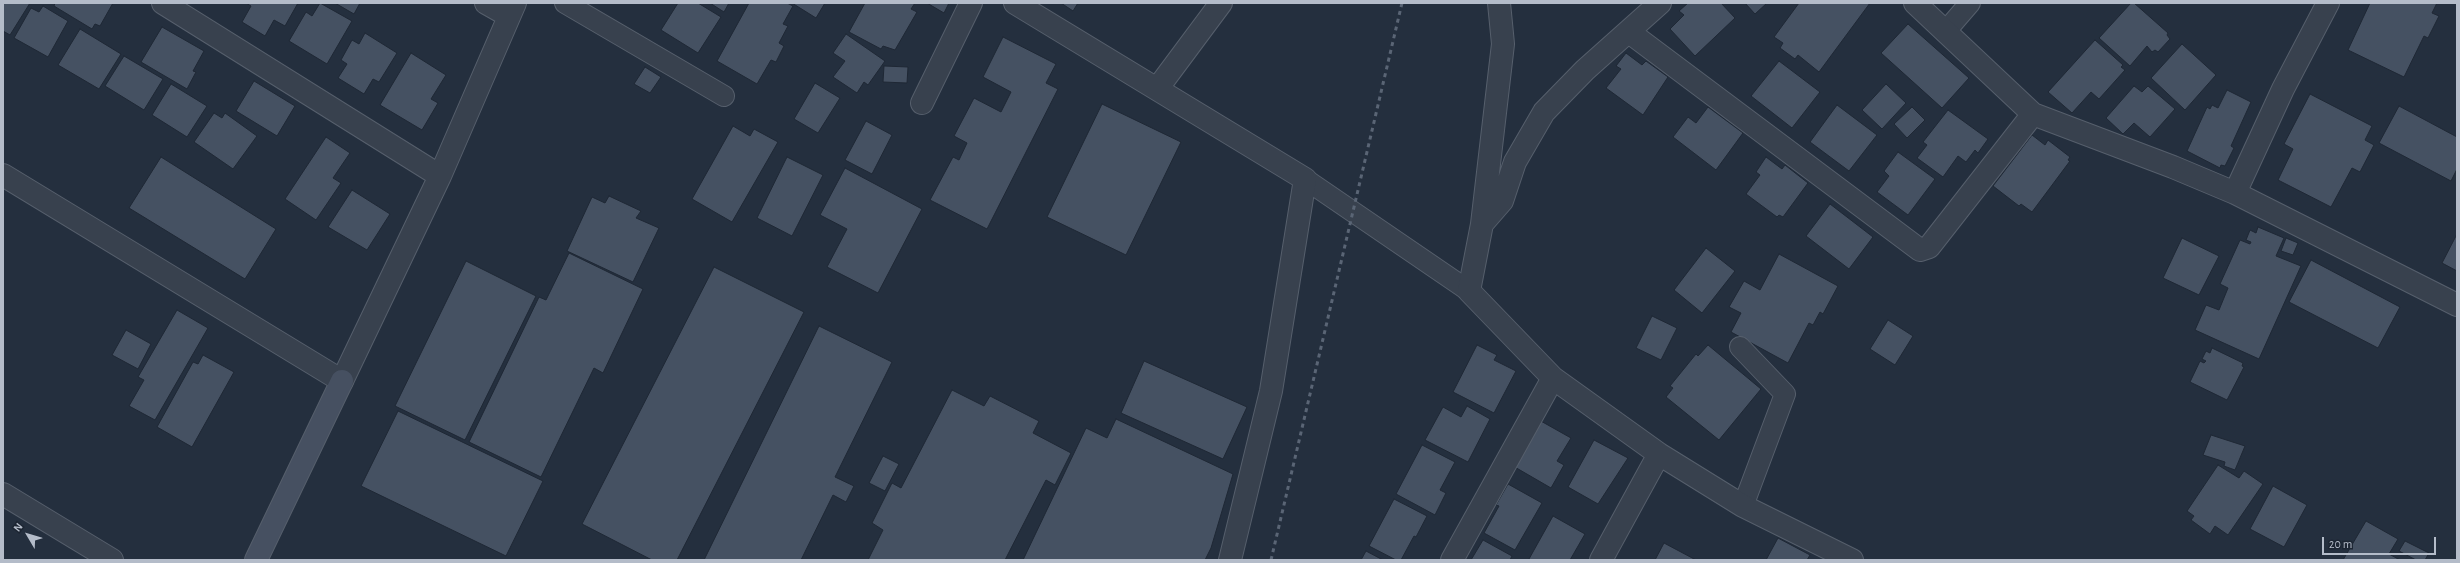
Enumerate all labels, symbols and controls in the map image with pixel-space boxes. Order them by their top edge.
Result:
north arrow [8,515,48,555]
text: N [11,521,25,534]
scale bar [2324,529,2438,555]
text: 20 m [2329,538,2352,550]

